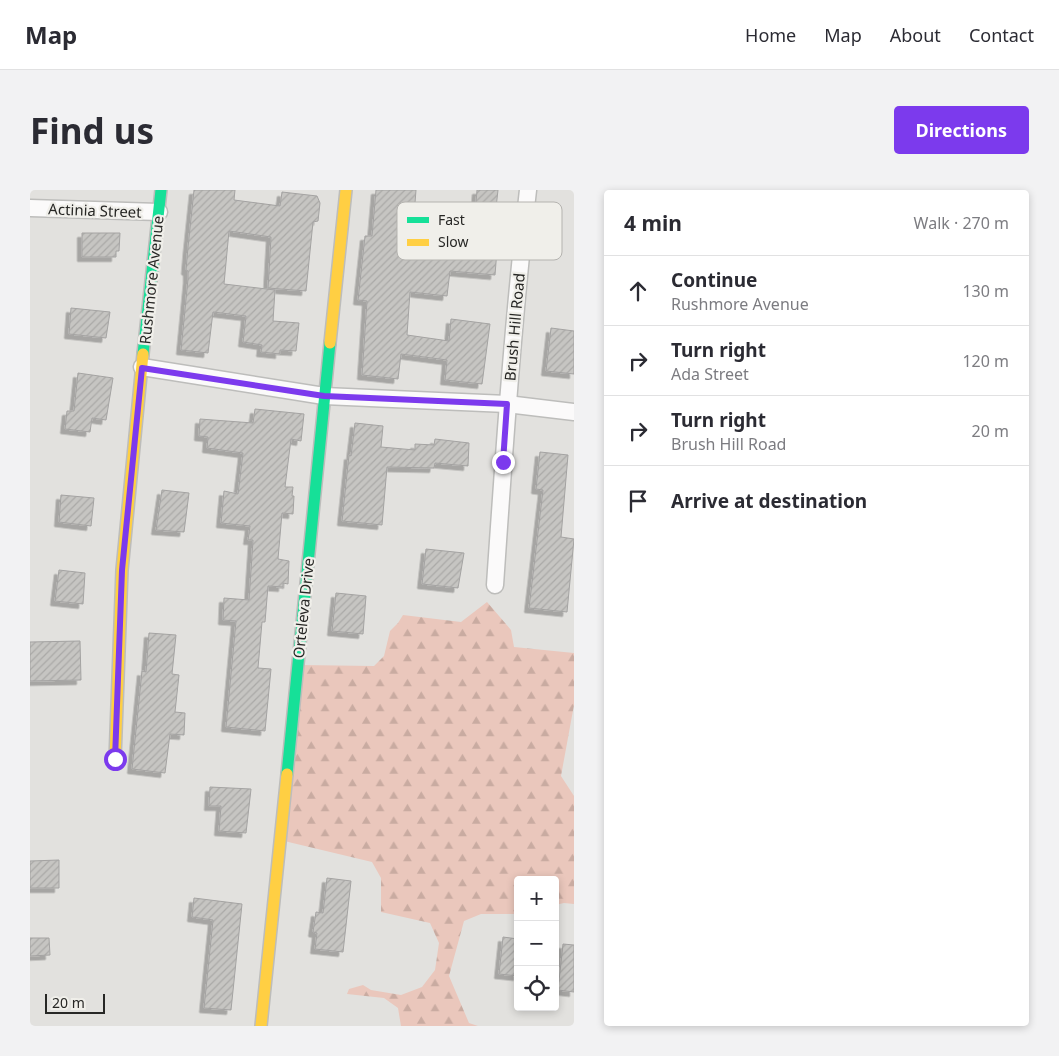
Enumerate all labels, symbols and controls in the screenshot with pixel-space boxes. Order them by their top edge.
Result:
text: Map [25,18,77,51]
text: Home [745,23,796,47]
text: Map [824,23,862,47]
text: About [890,23,941,47]
text: Contact [969,23,1034,47]
button: Directions [894,106,1029,154]
text: Find us [30,107,154,154]
street label: Actinia Street [48,198,143,222]
legend [397,202,562,260]
text: 4 min [624,209,682,237]
text: Fast [438,210,465,229]
text: Walk · 270 m [914,212,1009,234]
street label: Rushmore Avenue [134,215,168,345]
text: Slow [438,232,469,251]
text: Continue [671,267,757,293]
street label: Brush Hill Road [499,272,529,382]
icon: ahead [624,277,652,305]
text: 130 m [962,280,1009,302]
text: Rushmore Avenue [671,293,809,315]
text: Turn right [671,337,766,363]
icon: right [624,347,652,375]
text: 120 m [962,350,1009,372]
text: Ada Street [671,363,749,385]
text: Turn right [671,407,766,433]
icon: right [624,417,652,445]
text: 20 m [972,420,1009,442]
text: Brush Hill Road [671,433,786,455]
route end [492,451,515,474]
icon: arrive [624,487,652,515]
text: Arrive at destination [671,488,867,514]
street label: Orteleva Drive [288,557,318,659]
route start [104,748,127,771]
map controls [514,876,559,1011]
button: + [514,876,559,921]
button: − [514,921,559,966]
button: locate [514,966,559,1011]
scale bar [45,991,105,1014]
text: 20 m [52,993,85,1012]

